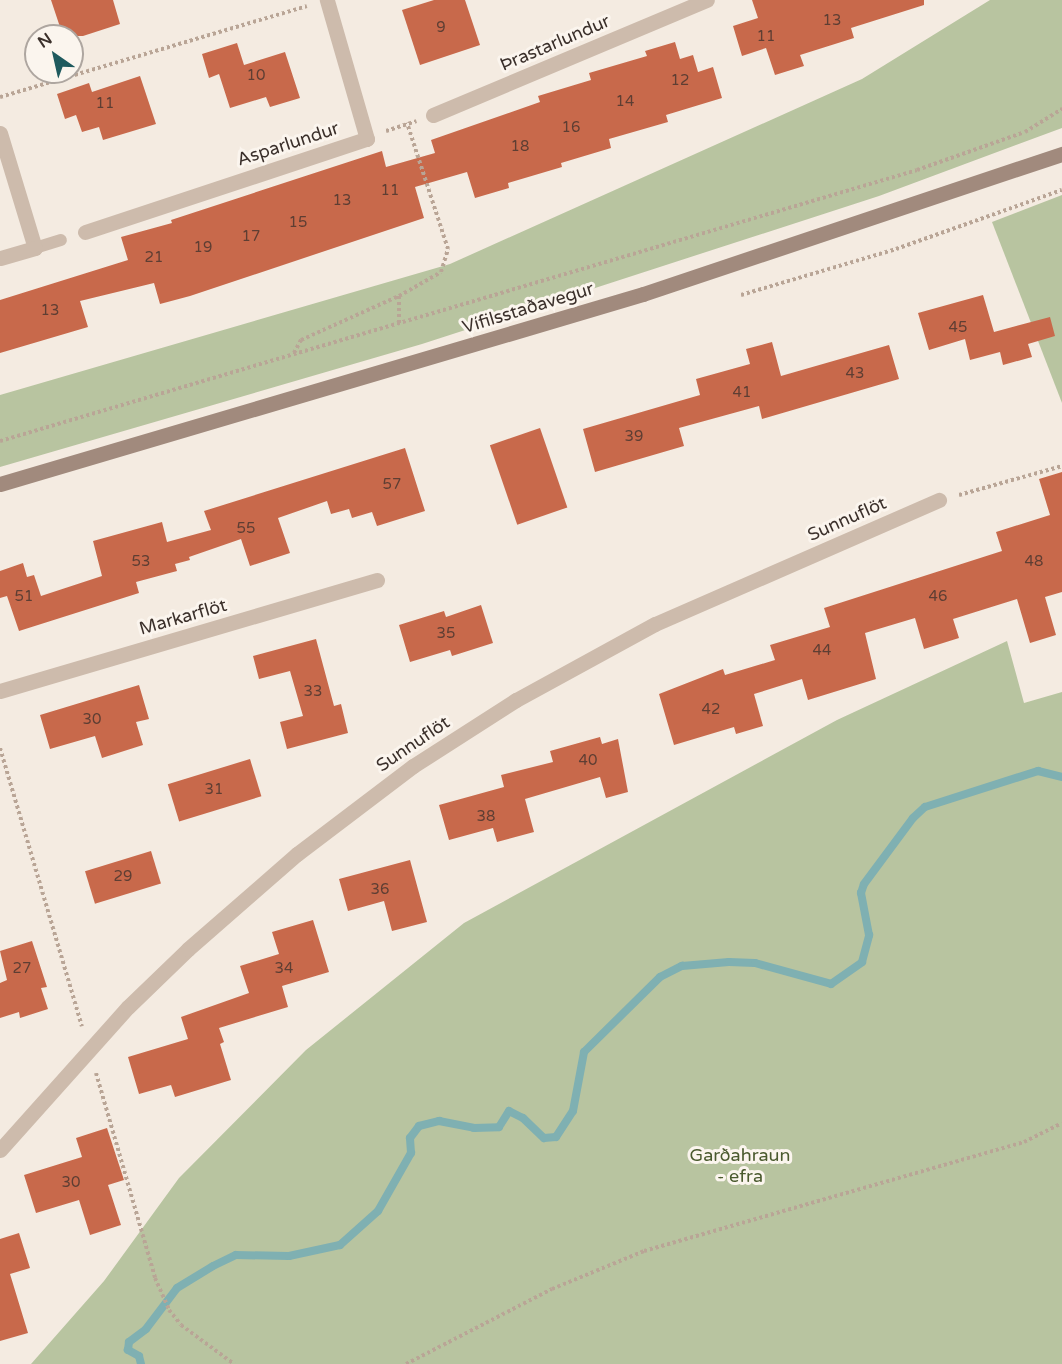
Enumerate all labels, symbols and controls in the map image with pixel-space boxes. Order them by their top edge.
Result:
street label: Þrastarlundur [497,10,613,76]
house number: 13 [823,12,841,30]
house number: 9 [436,19,446,37]
north arrow [24,24,84,84]
house number: 11 [757,28,775,46]
text: N [34,29,56,53]
house number: 10 [247,67,265,85]
house number: 12 [671,72,689,90]
house number: 14 [616,93,634,111]
house number: 11 [96,95,114,113]
street label: Asparlundur [234,117,342,171]
house number: 16 [562,119,580,137]
house number: 18 [511,138,529,156]
house number: 11 [381,182,399,200]
house number: 13 [333,192,351,210]
house number: 15 [289,214,307,232]
house number: 17 [242,228,260,246]
house number: 19 [194,239,212,257]
house number: 21 [145,249,163,267]
street label: Vífilsstaðavegur [460,278,596,338]
house number: 13 [41,302,59,320]
house number: 45 [949,319,967,337]
house number: 43 [846,365,864,383]
house number: 41 [733,384,751,402]
house number: 39 [625,428,643,446]
house number: 57 [383,476,401,494]
street label: Sunnuflöt [804,492,890,546]
house number: 55 [237,520,255,538]
house number: 53 [132,553,150,571]
house number: 48 [1025,553,1043,571]
house number: 51 [15,588,33,606]
house number: 46 [929,588,947,606]
street label: Markarflöt [137,594,229,640]
house number: 35 [437,625,455,643]
house number: 44 [813,642,831,660]
house number: 33 [304,683,322,701]
house number: 42 [702,701,720,719]
house number: 30 [83,711,101,729]
street label: Sunnuflöt [372,712,454,776]
house number: 40 [579,752,597,770]
house number: 31 [205,781,223,799]
house number: 38 [477,808,495,826]
house number: 29 [114,868,132,886]
house number: 36 [371,881,389,899]
house number: 27 [13,960,31,978]
house number: 34 [275,960,293,978]
park label: Garðahraun - efra [690,1145,790,1188]
house number: 30 [62,1174,80,1192]

